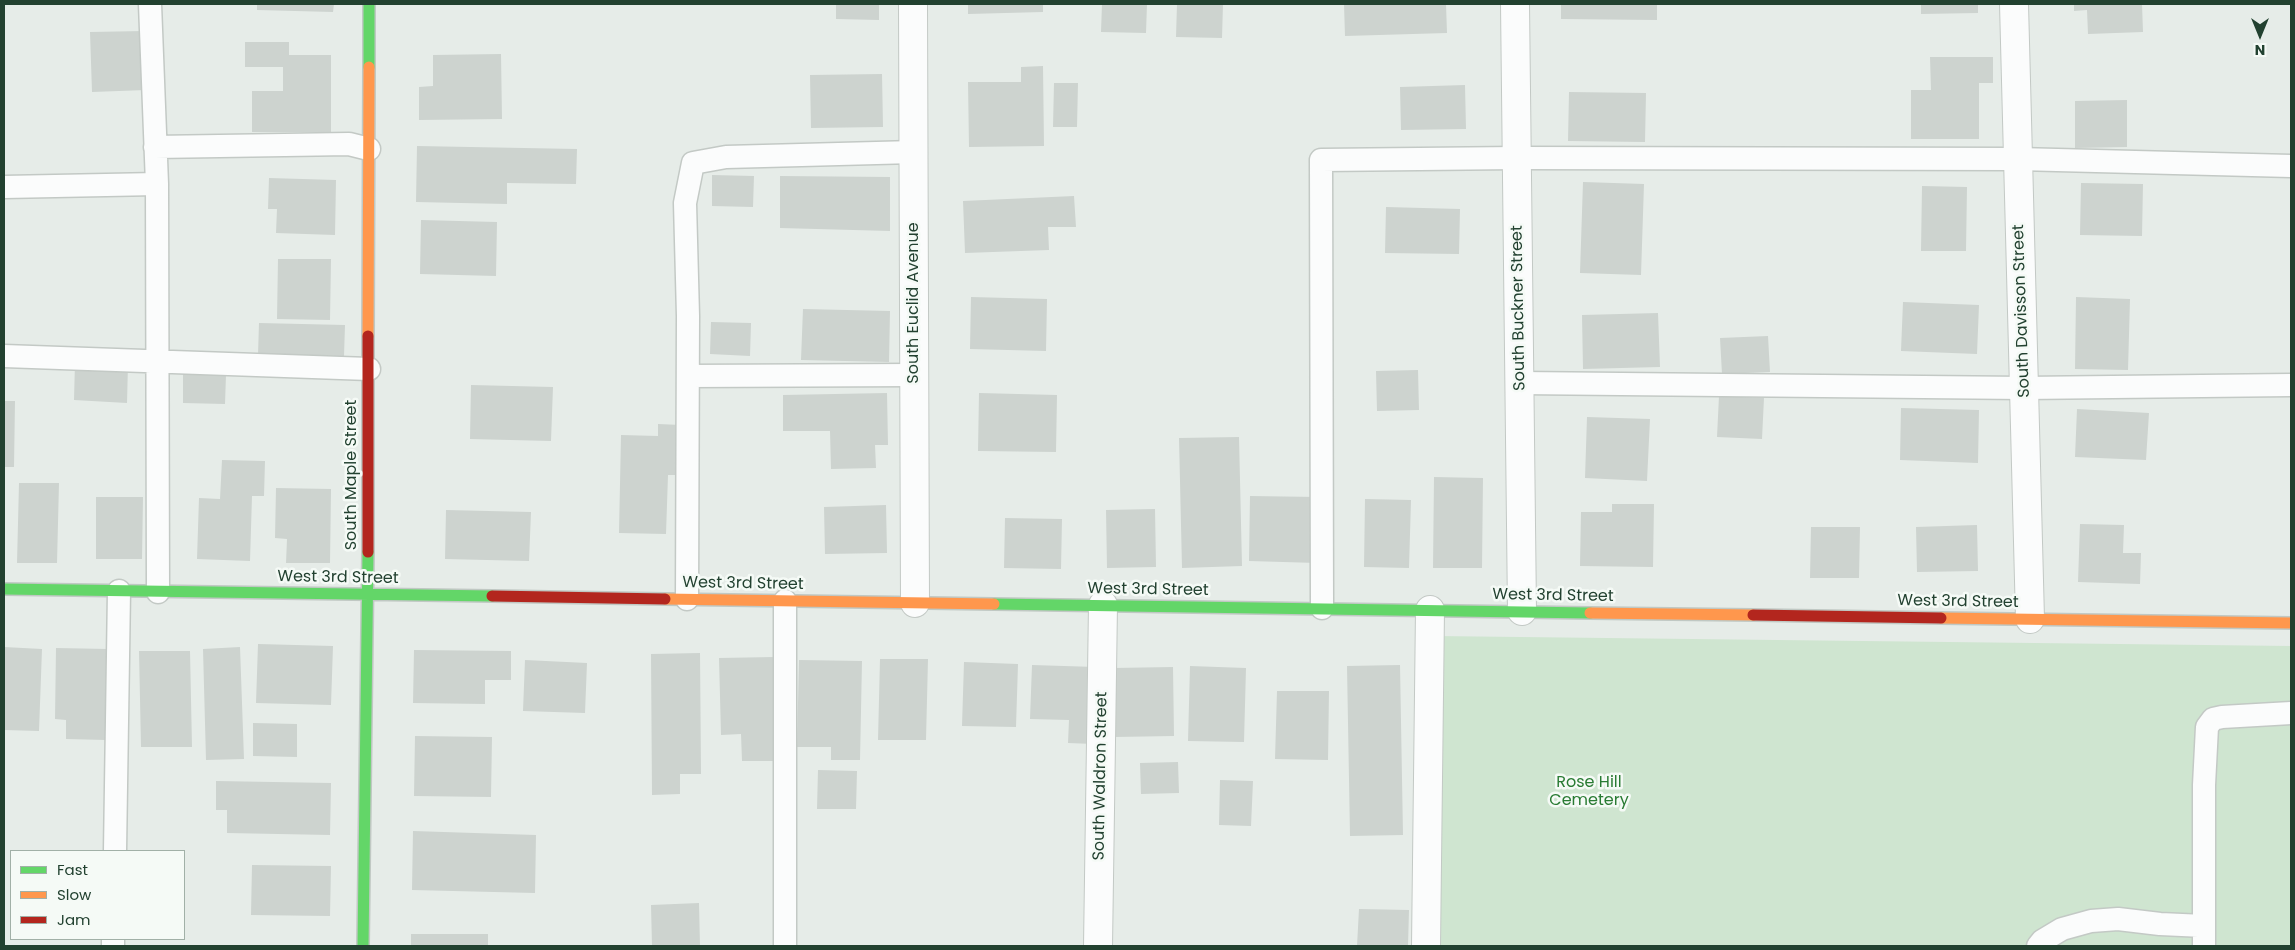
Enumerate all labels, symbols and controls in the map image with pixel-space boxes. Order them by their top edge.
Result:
north arrow [2235,10,2285,60]
text: N [2255,40,2265,60]
street label: South Euclid Avenue [904,222,924,384]
street label: South Davisson Street [2009,224,2035,398]
street label: South Buckner Street [1508,225,1530,391]
street label: South Maple Street [342,400,362,550]
street label: West 3rd Street [277,567,399,589]
street label: West 3rd Street [682,573,804,595]
street label: West 3rd Street [1087,579,1209,601]
street label: West 3rd Street [1492,585,1614,607]
street label: West 3rd Street [1897,591,2019,613]
street label: South Waldron Street [1090,691,1112,861]
park label: Rose Hill Cemetery [1549,773,1629,811]
legend [10,850,185,940]
text: Fast [57,859,88,880]
text: Slow [57,884,91,905]
text: Jam [57,909,91,930]

